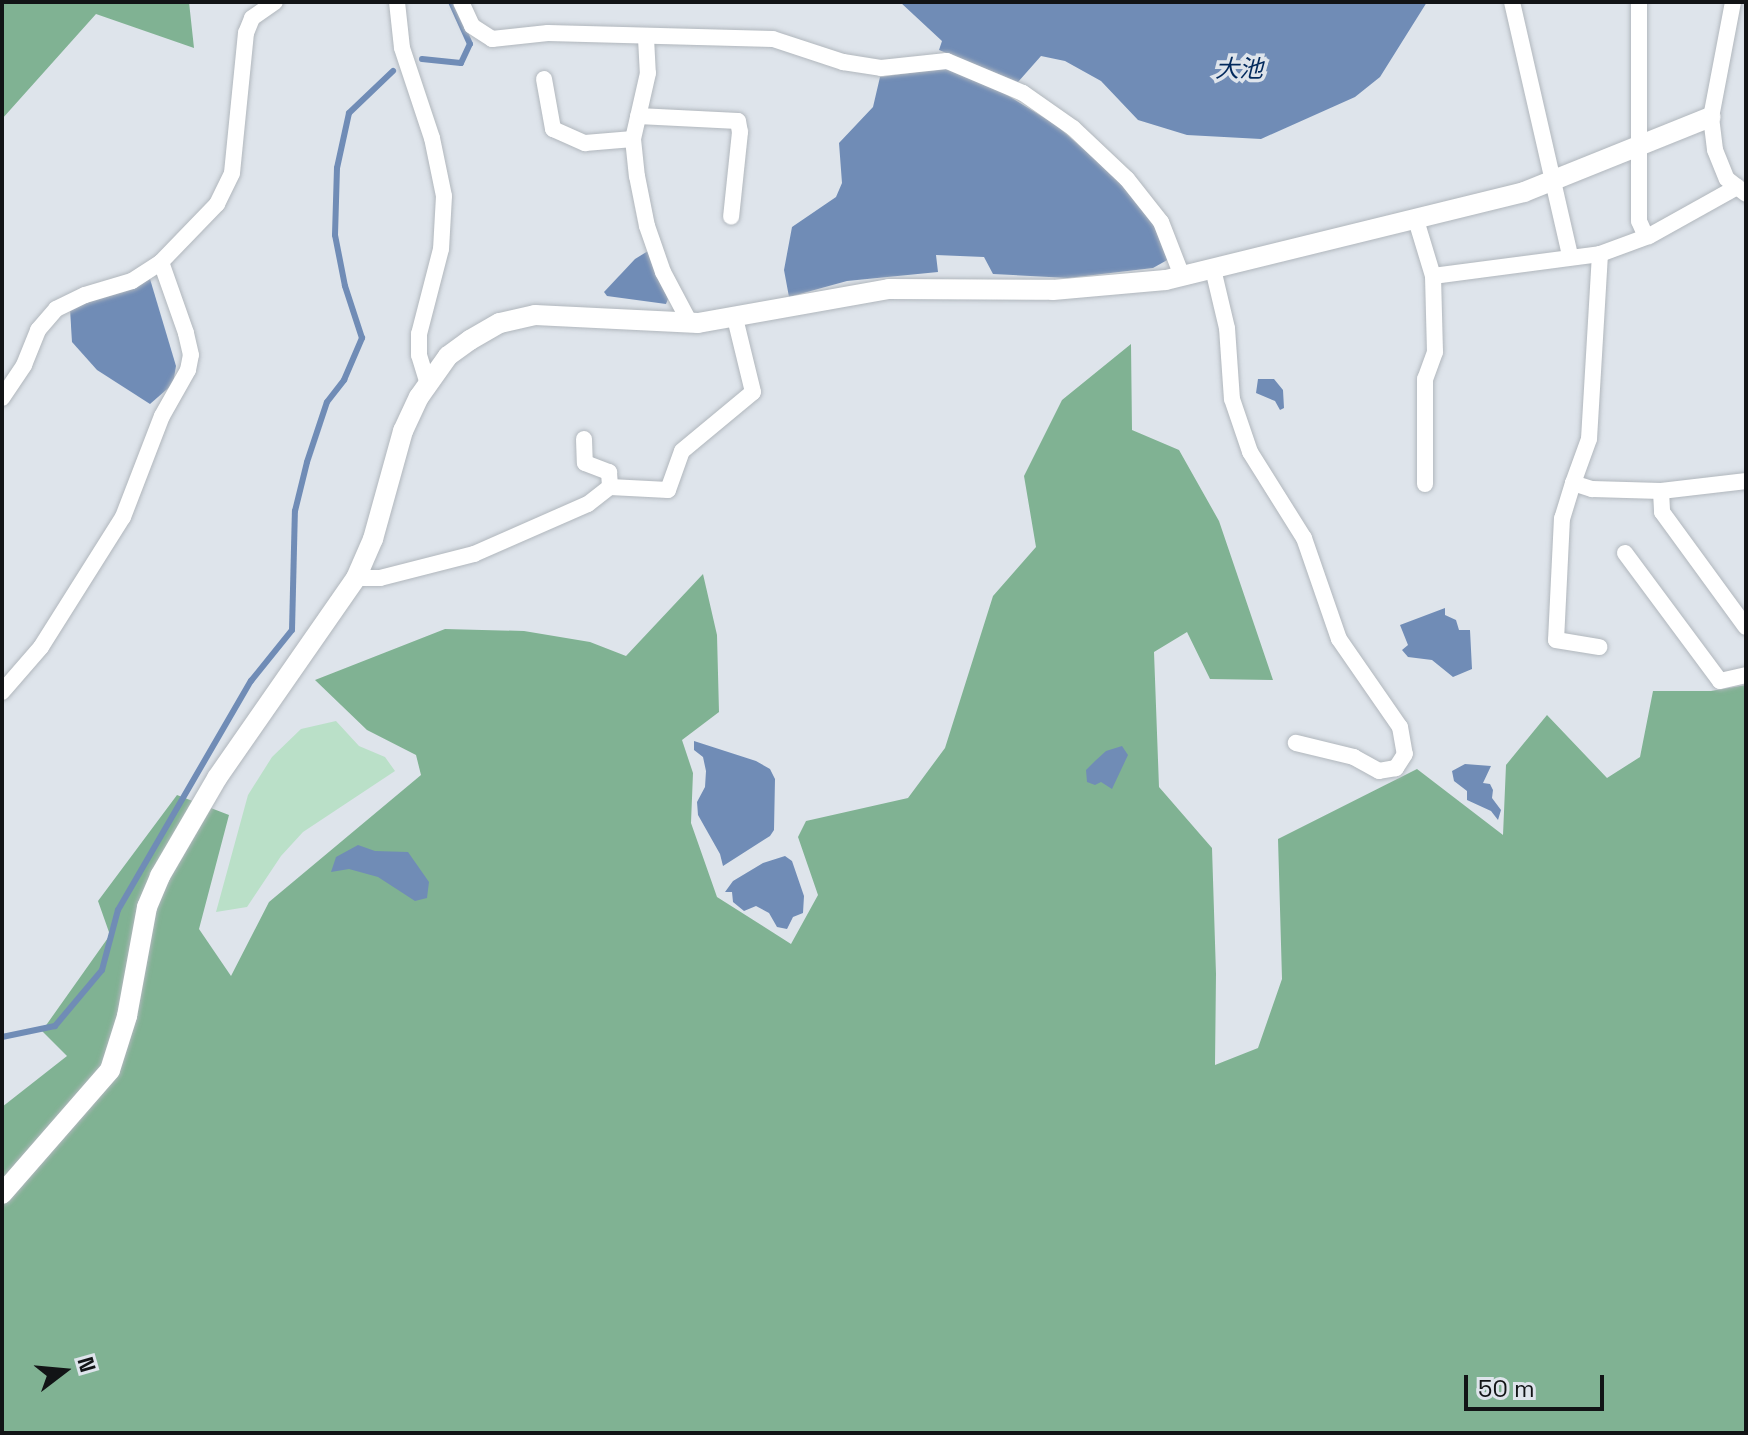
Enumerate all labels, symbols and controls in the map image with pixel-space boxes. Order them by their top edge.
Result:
water label: 大池 [1215,55,1263,83]
north arrow [24,1331,104,1411]
text: N [72,1353,103,1375]
scale bar [1468,1359,1608,1409]
text: 50 m [1478,1373,1535,1404]

